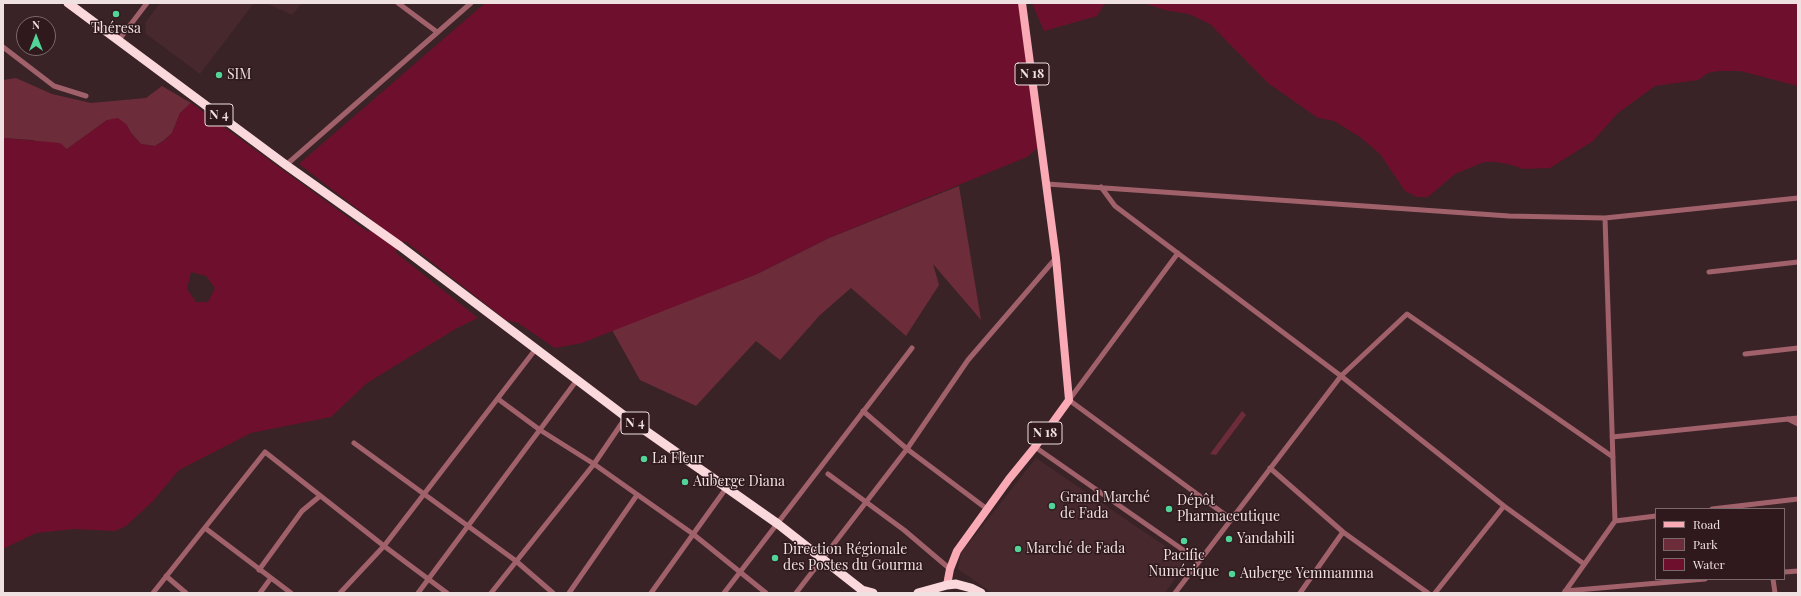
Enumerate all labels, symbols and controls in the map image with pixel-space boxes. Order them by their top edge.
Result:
marker: Théresa [111,9,121,19]
north arrow [16,16,56,56]
text: N [32,17,40,32]
place label: Théresa [91,21,141,37]
road number: N 18 [1015,63,1049,85]
place label: SIM [227,67,251,83]
marker: SIM [214,70,224,80]
road number: N 4 [205,104,233,126]
road number: N 4 [621,412,649,434]
road number: N 18 [1028,422,1062,444]
place label: La Fleur [652,451,704,467]
marker: La Fleur [639,454,649,464]
place label: Auberge Diana [693,474,785,490]
marker: Auberge Diana [680,477,690,487]
place label: Grand Marché de Fada [1060,490,1150,522]
place label: Dépôt Pharmaceutique [1177,493,1280,526]
marker: Grand Marché de Fada [1047,501,1057,511]
marker: Dépôt Pharmaceutique [1164,504,1174,514]
legend [1655,508,1785,580]
text: Road [1693,516,1720,532]
place label: Yandabili [1237,531,1295,547]
marker: Yandabili [1224,534,1234,544]
marker: Pacific Numérique [1179,536,1189,546]
text: Park [1693,536,1718,552]
place label: Marché de Fada [1026,541,1125,557]
place label: Direction Régionale des Postes du Gourma [783,542,923,574]
marker: Marché de Fada [1013,544,1023,554]
place label: Pacific Numérique [1149,548,1219,580]
marker: Direction Régionale des Postes du Gourma [770,553,780,563]
text: Water [1693,556,1725,572]
place label: Auberge Yemmamma [1240,566,1374,582]
marker: Auberge Yemmamma [1227,569,1237,579]

